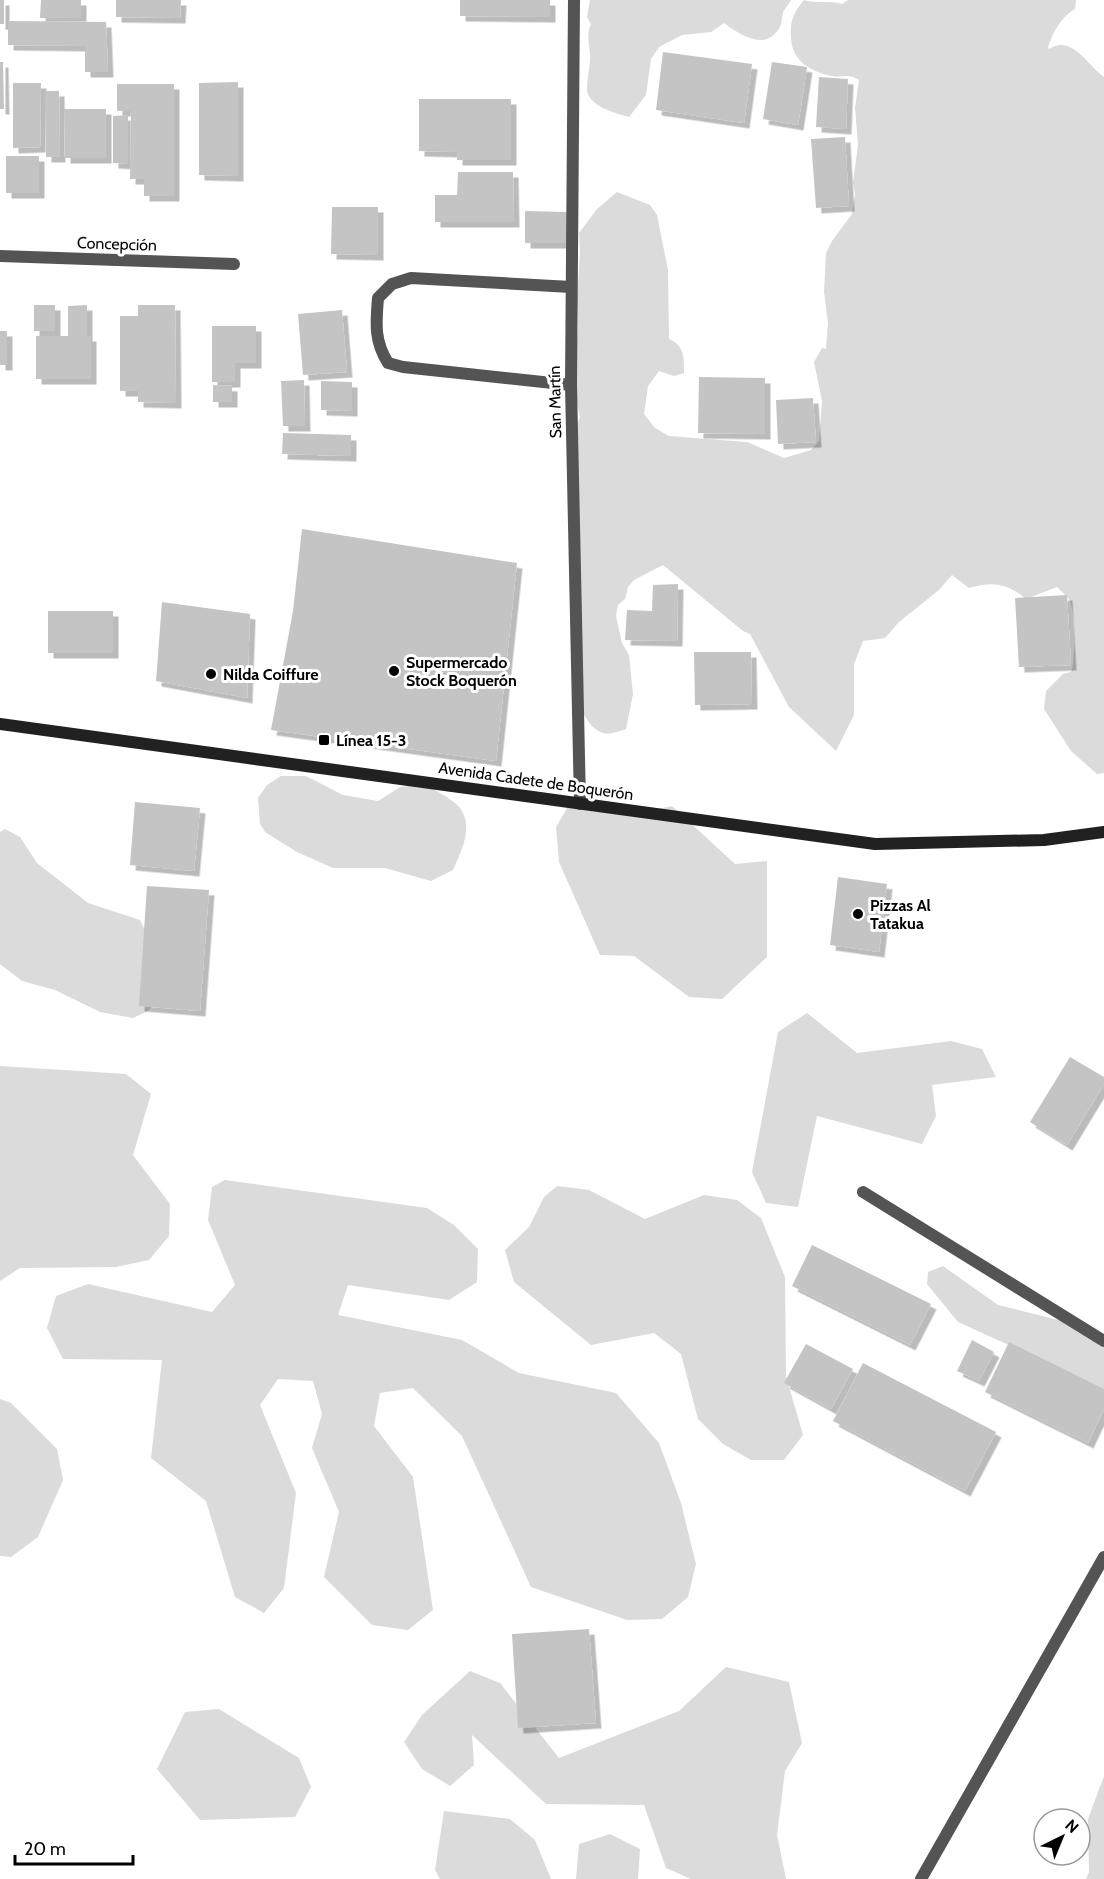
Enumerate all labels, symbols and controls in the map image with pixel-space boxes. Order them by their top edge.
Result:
street label: Concepción [77,233,157,255]
street label: San Martín [545,365,565,439]
place label: Supermercado Stock Boquerón [406,653,517,690]
marker: Supermercado Stock Boquerón [387,664,401,678]
place label: Nilda Coiffure [223,665,318,684]
marker: Nilda Coiffure [204,667,218,681]
place label: Línea 15-3 [336,731,406,750]
marker: Línea 15-3 [317,733,331,747]
street label: Avenida Cadete de Boquerón [437,758,635,804]
place label: Pizzas Al Tatakua [870,896,931,933]
marker: Pizzas Al Tatakua [851,907,865,921]
north arrow [1032,1807,1092,1867]
text: N [1061,1816,1083,1837]
scale bar [15,1828,134,1866]
text: 20 m [24,1838,66,1860]

